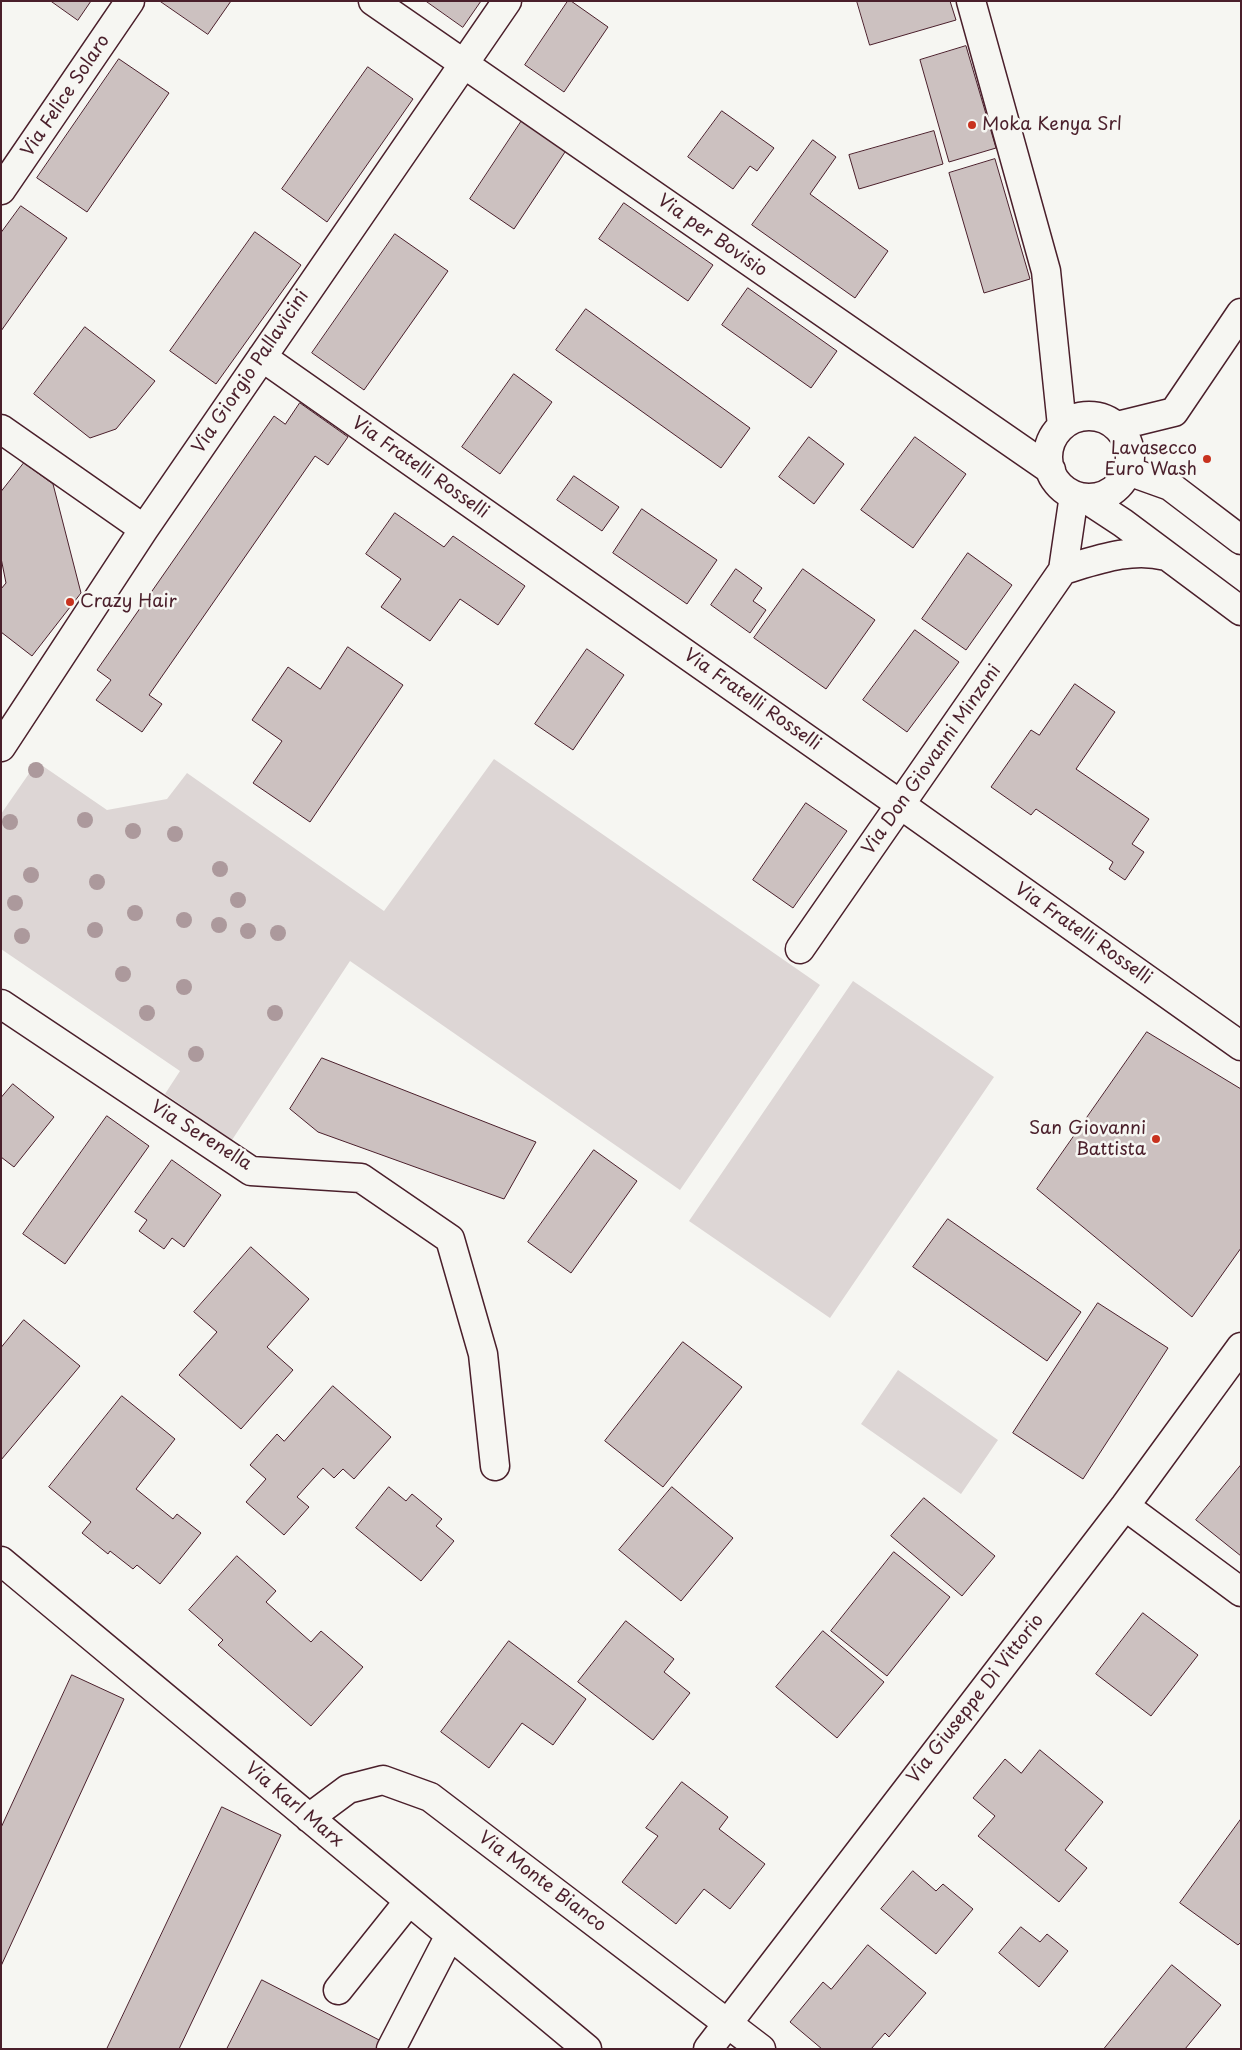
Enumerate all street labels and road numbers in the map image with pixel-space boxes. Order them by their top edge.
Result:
street label: Via Felice Solaro [17,31,115,161]
street label: Via per Bovisio [653,190,771,282]
street label: Via Giorgio Pallavicini [188,286,314,458]
street label: Via Fratelli Rosselli [347,413,493,523]
street label: Via Fratelli Rosselli [679,645,825,755]
street label: Via Don Giovanni Minzoni [858,661,1006,859]
street label: Via Fratelli Rosselli [1010,879,1156,989]
street label: Via Serenella [147,1096,255,1176]
street label: Via Giuseppe Di Vittorio [903,1610,1049,1788]
street label: Via Karl Marx [241,1758,347,1852]
street label: Via Monte Bianco [474,1827,610,1937]

